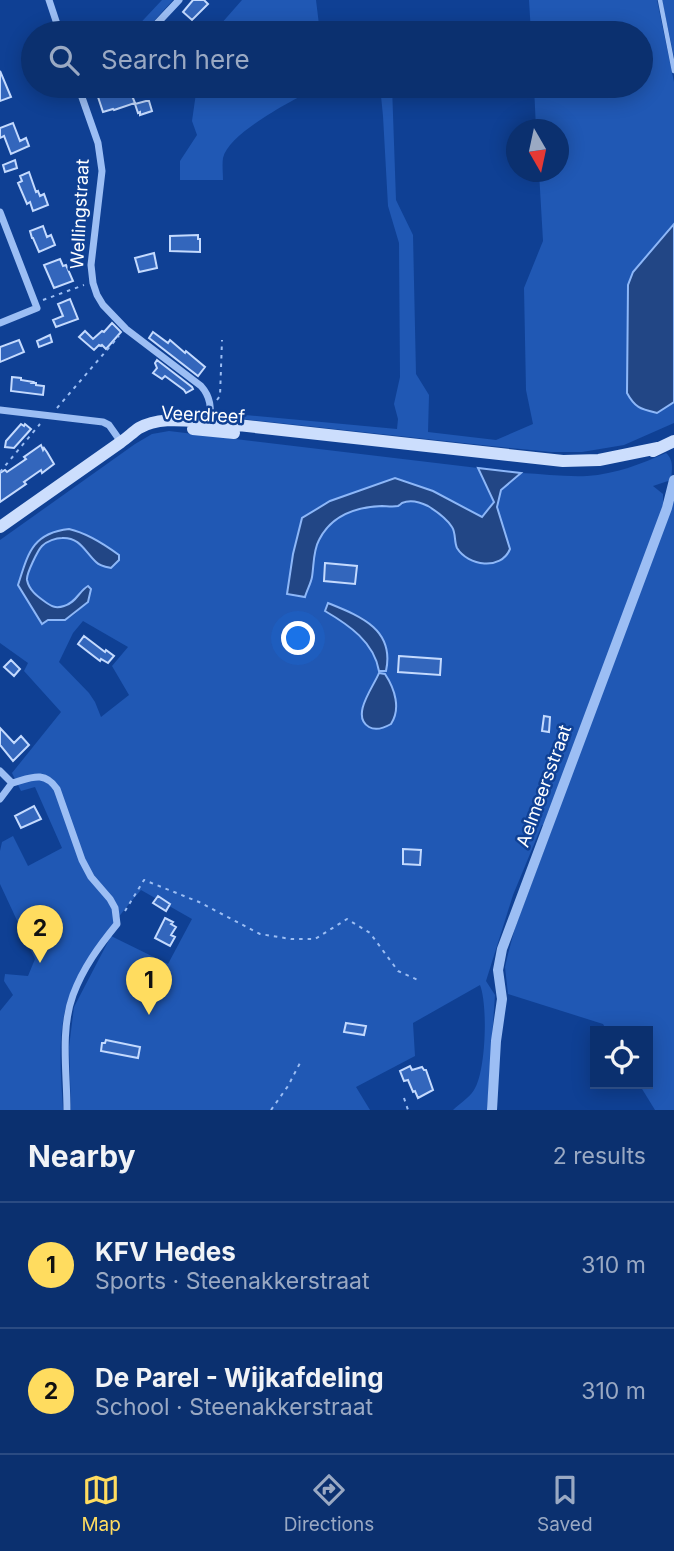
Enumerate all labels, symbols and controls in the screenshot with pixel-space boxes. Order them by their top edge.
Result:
search box [21,21,653,98]
icon: search [45,41,83,79]
text: Search here [101,44,250,75]
north arrow [506,119,569,182]
street label: Wellingstraat [66,158,93,270]
street label: Veerdreef [160,402,246,427]
your location [281,621,315,655]
street label: Aelmeersstraat [512,722,575,850]
pin: 2 [17,905,63,963]
pin: 1 [126,957,172,1015]
map controls [590,1026,653,1089]
button: locate [590,1026,653,1089]
text: Nearby [28,1138,136,1174]
text: 2 results [553,1142,646,1170]
text: KFV Hedes [95,1236,236,1267]
text: 1 [46,1251,56,1279]
text: 310 m [581,1251,646,1279]
text: Sports · Steenakkerstraat [95,1267,370,1295]
text: De Parel - Wijkafdeling [95,1362,384,1393]
text: 2 [44,1377,58,1405]
text: 310 m [581,1377,646,1405]
text: School · Steenakkerstraat [95,1393,373,1421]
tab: Map [81,1471,121,1536]
tab: Directions [284,1471,374,1536]
tab: Saved [537,1471,593,1536]

